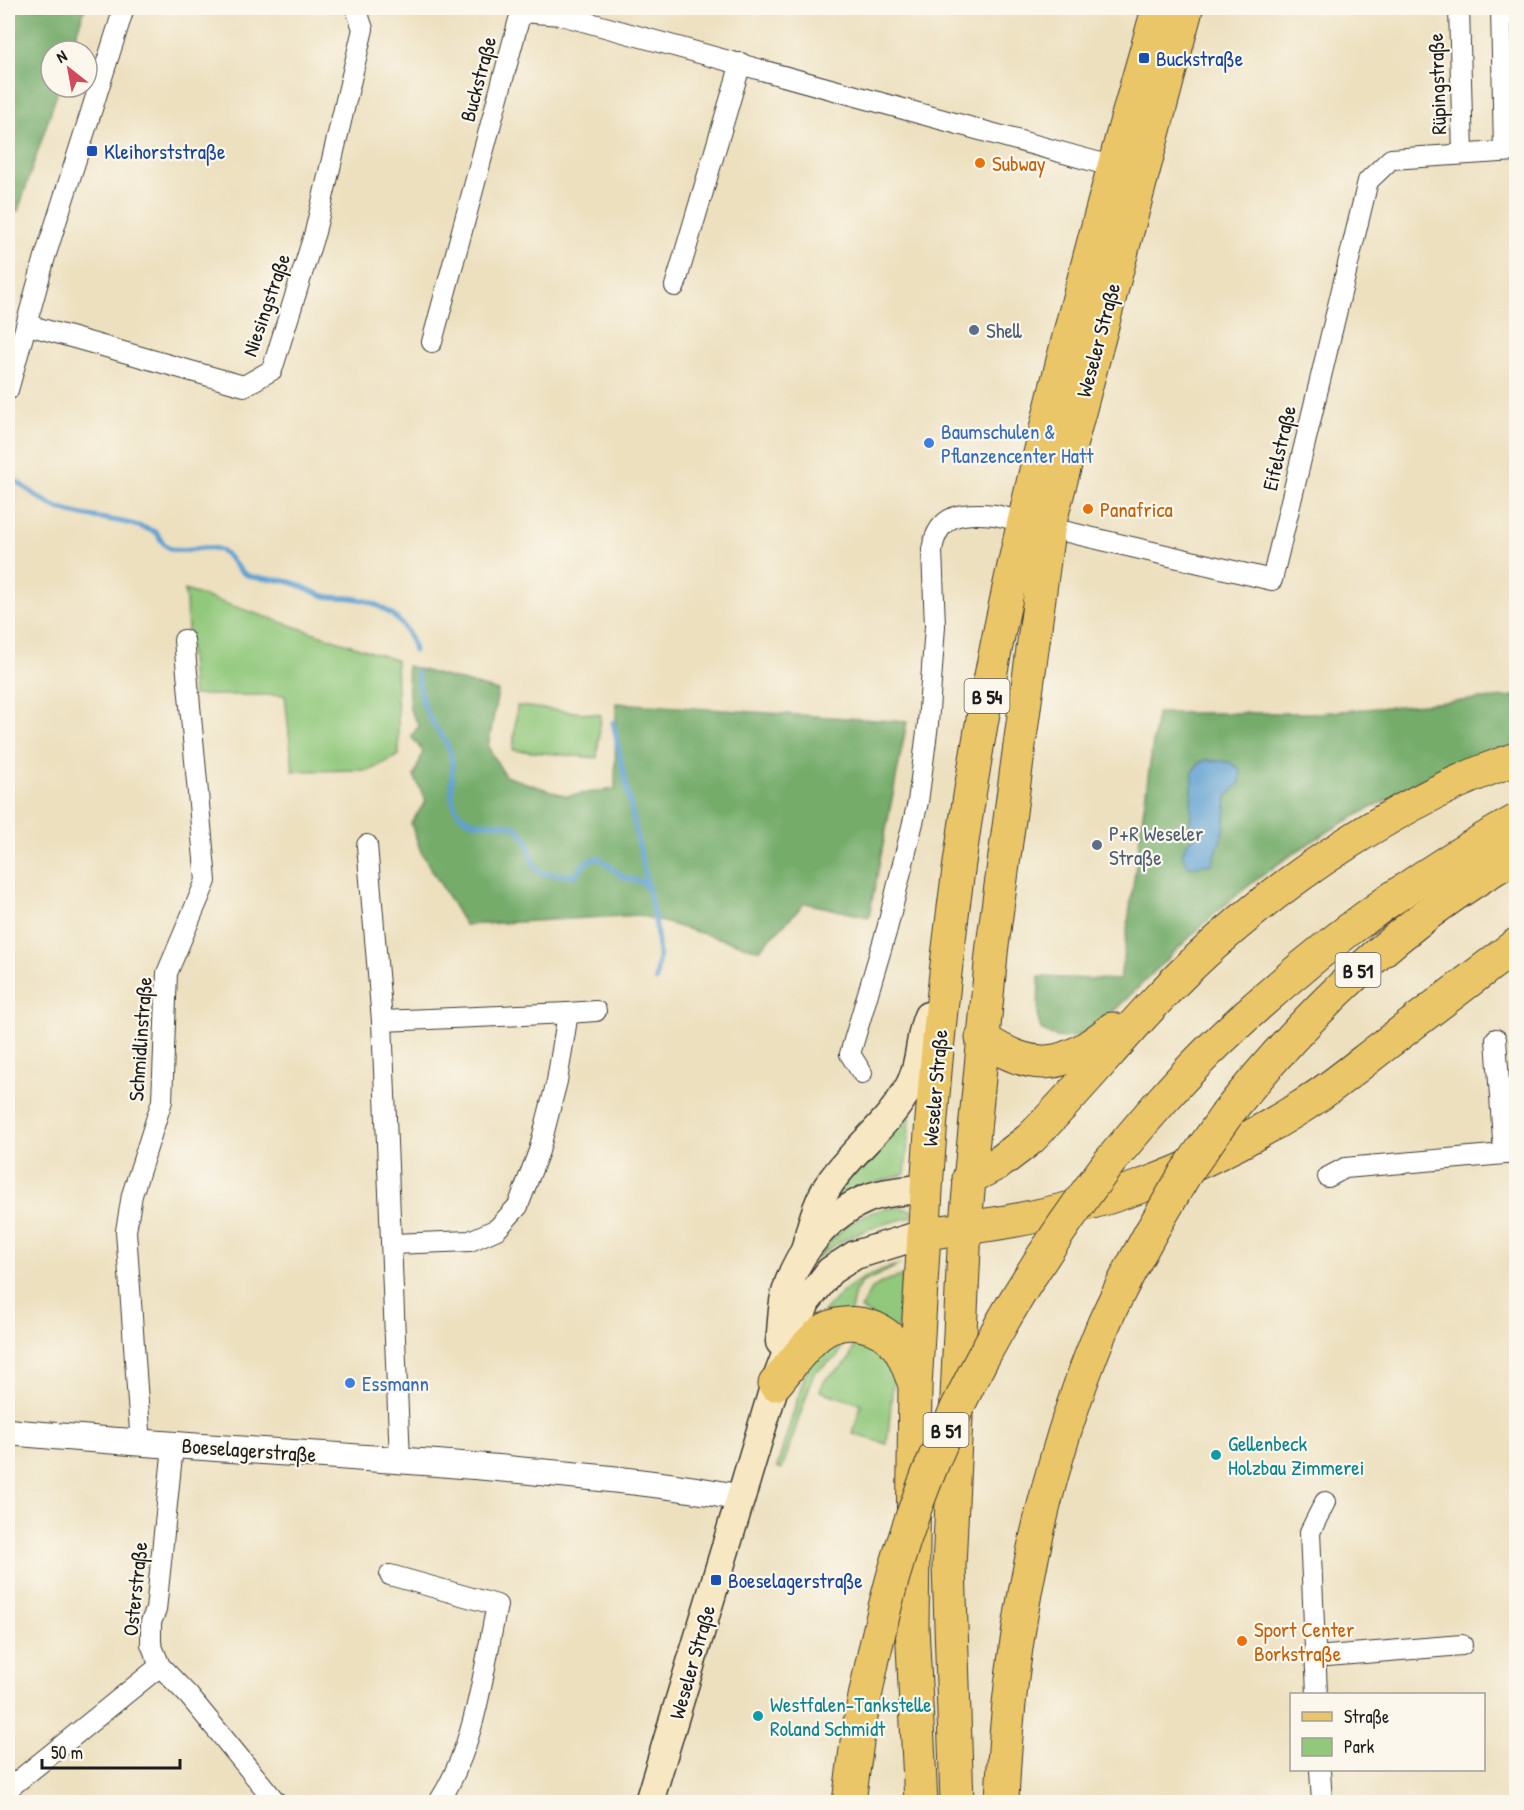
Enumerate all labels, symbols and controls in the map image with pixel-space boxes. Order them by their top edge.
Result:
street label: Buckstraße [453,33,503,125]
street label: Rüpingstraße [1421,33,1453,135]
north arrow [39,39,99,99]
text: N [52,44,71,68]
place label: Buckstraße [1156,44,1243,73]
marker: Buckstraße [1137,51,1151,65]
place label: Kleihorststraße [104,137,225,166]
marker: Kleihorststraße [85,144,99,158]
place label: Subway [992,149,1046,178]
marker: Subway [973,156,987,170]
street label: Niesingstraße [235,250,297,360]
street label: Weseler Straße [1069,280,1127,400]
place label: Shell [986,316,1023,345]
marker: Shell [967,323,981,337]
street label: Eifelstraße [1255,403,1303,493]
place label: Baumschulen & Pflanzencenter Hatt [941,417,1094,470]
marker: Baumschulen & Pflanzencenter Hatt [922,436,936,450]
place label: Panafrica [1100,495,1173,524]
marker: Panafrica [1081,502,1095,516]
road number: B 54 [964,679,1010,713]
place label: P+R Weseler Straße [1109,819,1203,872]
marker: P+R Weseler Straße [1090,838,1104,852]
road number: B 51 [1336,953,1380,987]
street label: Schmidlinstraße [121,976,159,1102]
street label: Weseler Straße [915,1028,955,1148]
place label: Essmann [362,1369,429,1398]
marker: Essmann [343,1376,357,1390]
road number: B 51 [924,1413,968,1447]
place label: Gellenbeck Holzbau Zimmerei [1228,1429,1364,1482]
street label: Boeselagerstraße [181,1431,317,1469]
marker: Gellenbeck Holzbau Zimmerei [1209,1448,1223,1462]
street label: Osterstraße [116,1540,154,1638]
place label: Boeselagerstraße [728,1566,863,1595]
marker: Boeselagerstraße [709,1573,723,1587]
street label: Weseler Straße [662,1602,722,1722]
place label: Sport Center Borkstraße [1254,1615,1354,1668]
marker: Sport Center Borkstraße [1235,1634,1249,1648]
place label: Westfalen-Tankstelle Roland Schmidt [770,1690,932,1743]
legend [1290,1693,1485,1771]
text: Straße [1344,1704,1389,1729]
marker: Westfalen-Tankstelle Roland Schmidt [751,1709,765,1723]
scale bar [42,1732,180,1770]
text: Park [1344,1734,1375,1759]
text: 50 m [51,1740,83,1765]

